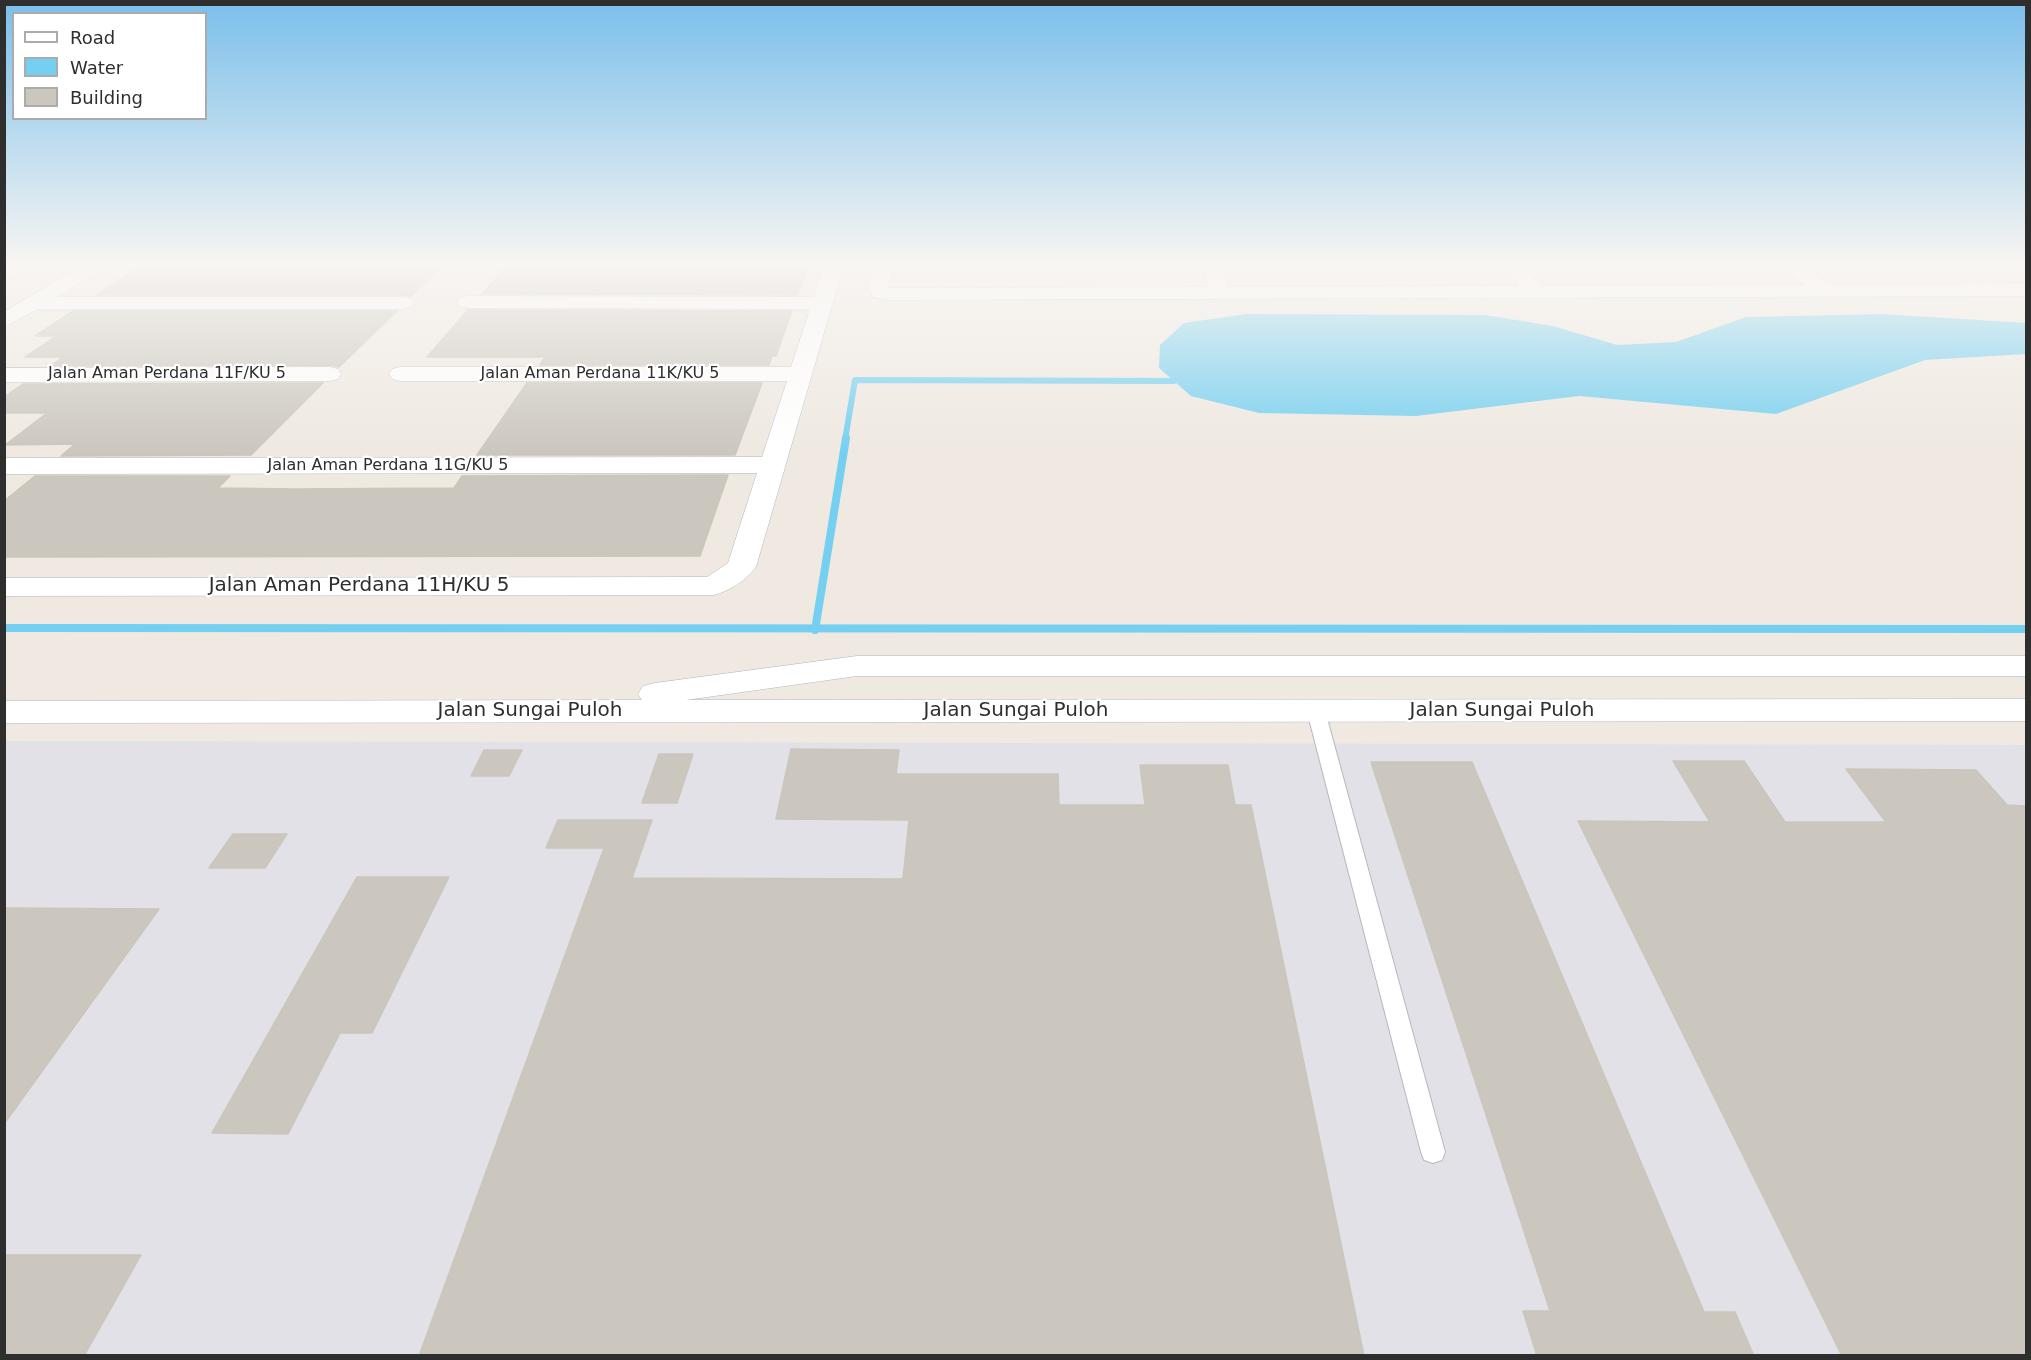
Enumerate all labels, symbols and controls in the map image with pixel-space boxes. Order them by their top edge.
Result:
legend [12,12,207,120]
text: Road [70,27,115,48]
text: Water [70,57,123,78]
text: Building [70,87,143,108]
street label: Jalan Aman Perdana 11F/KU 5 [48,364,286,384]
street label: Jalan Aman Perdana 11K/KU 5 [480,364,720,384]
street label: Jalan Aman Perdana 11G/KU 5 [268,456,508,476]
street label: Jalan Aman Perdana 11H/KU 5 [209,574,509,598]
street label: Jalan Sungai Puloh [438,699,622,723]
street label: Jalan Sungai Puloh [924,699,1108,723]
street label: Jalan Sungai Puloh [1410,699,1594,723]

